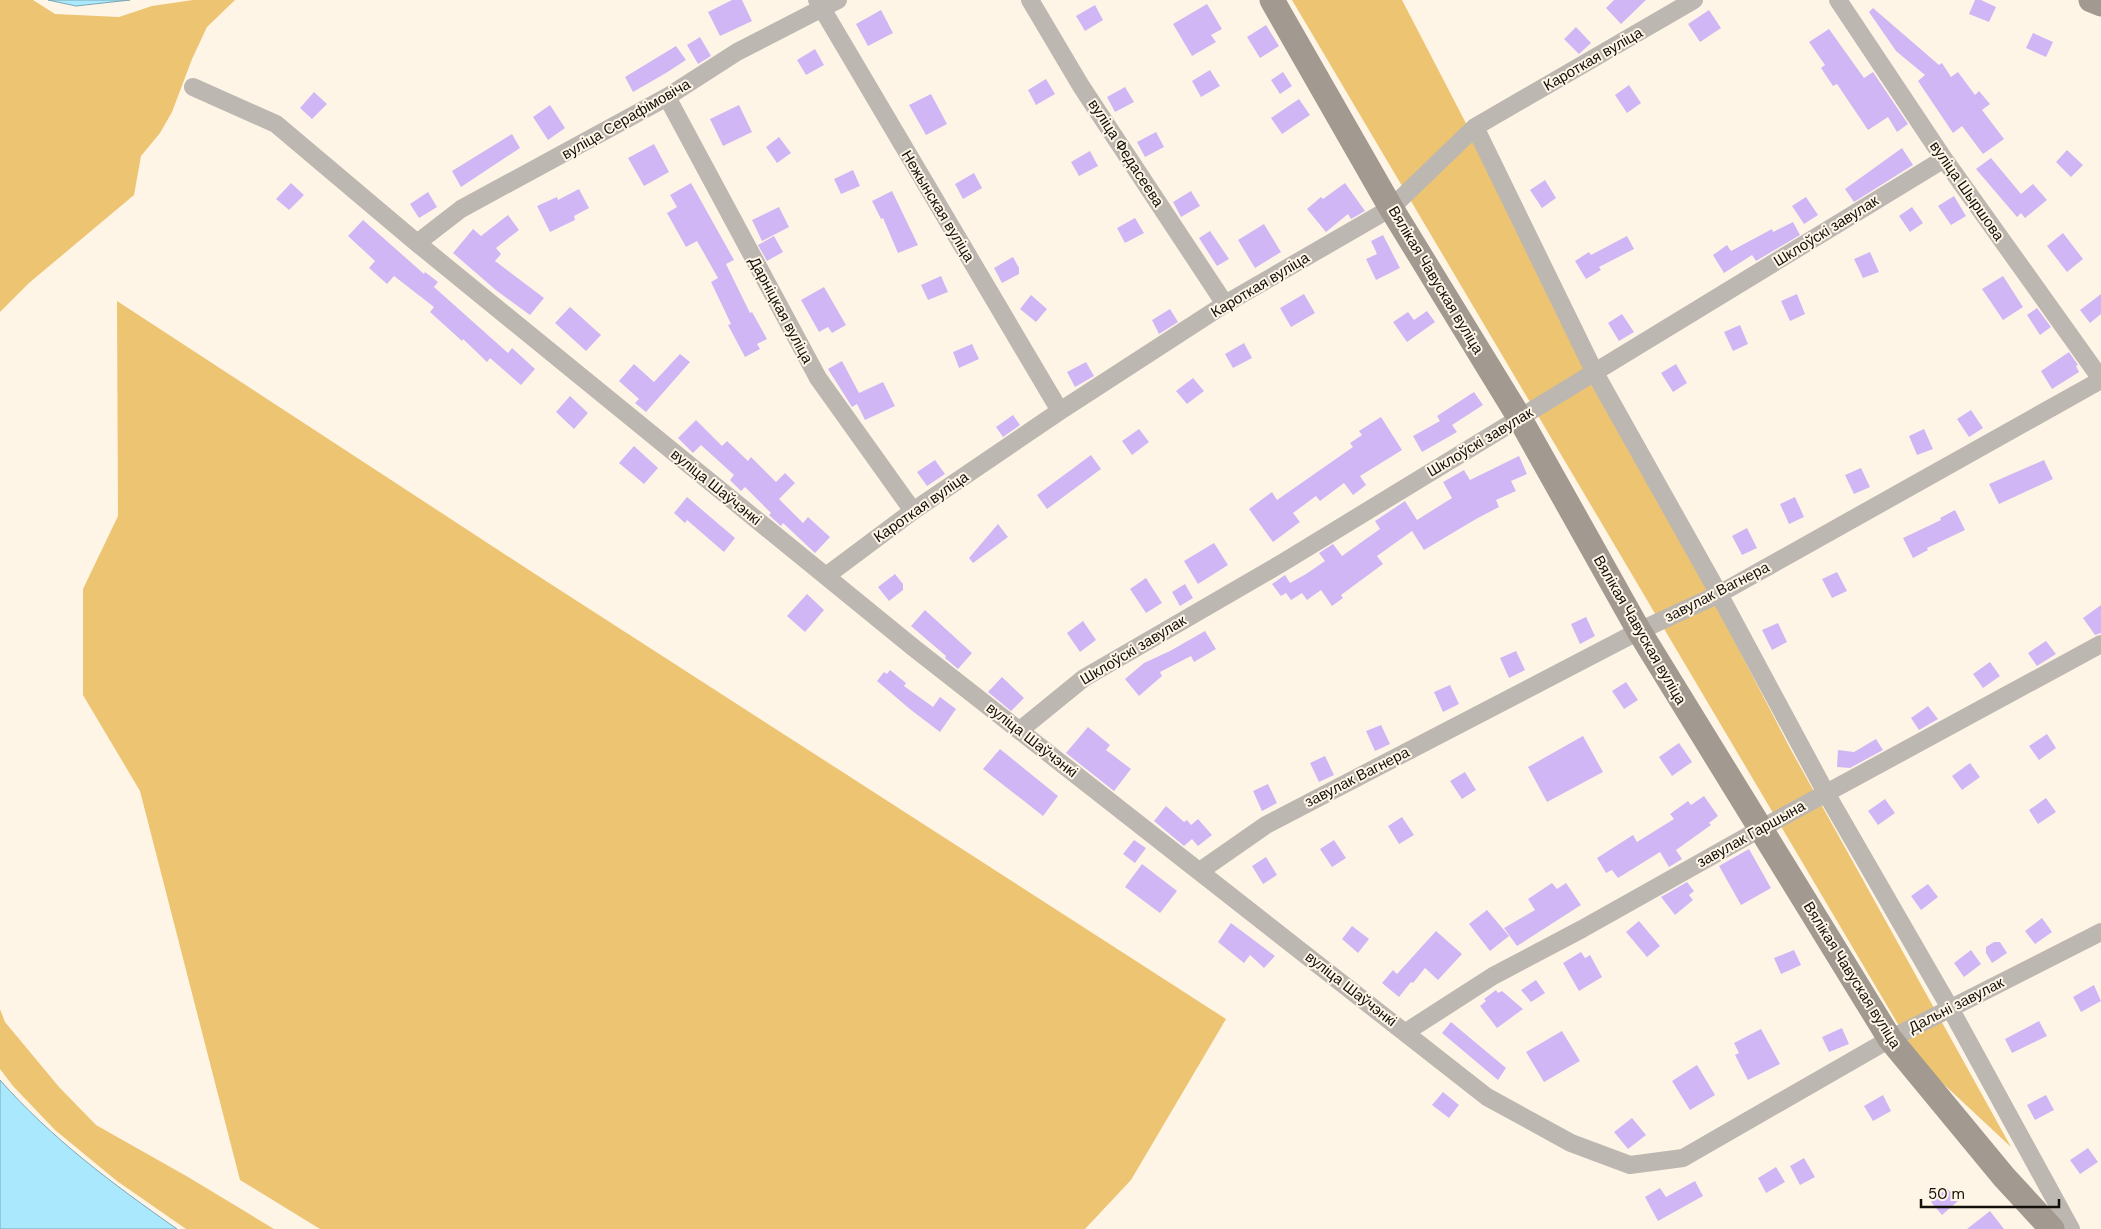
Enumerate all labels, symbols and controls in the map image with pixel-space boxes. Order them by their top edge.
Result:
street label: Кароткая вуліца [1540,22,1647,96]
street label: вуліца Серафімовіча [558,74,695,164]
street label: вуліца Федасеева [1084,95,1169,211]
street label: вуліца Шыршова [1925,137,2009,245]
street label: Нежынская вуліца [897,147,980,266]
street label: Шклоўскі завулак [1770,190,1883,271]
street label: Вялікая Чавуская вуліца [1384,202,1489,358]
street label: Кароткая вуліца [1207,247,1313,322]
street label: Дарніцкая вуліца [744,253,818,367]
street label: Шклоўскі завулак [1423,402,1537,482]
street label: вуліца Шаўчэнкі [667,444,765,530]
street label: Кароткая вуліца [870,466,973,547]
street label: Вялікая Чавуская вуліца [1589,552,1691,709]
street label: завулак Вагнера [1661,557,1773,627]
street label: Шклоўскі завулак [1076,610,1190,690]
street label: вуліца Шаўчэнкі [982,698,1082,782]
street label: завулак Вагнера [1301,742,1413,812]
street label: завулак Гаршына [1693,796,1809,872]
street label: Вялікая Чавуская вуліца [1799,898,1906,1053]
street label: вуліца Шаўчэнкі [1301,947,1401,1031]
street label: Дальні завулак [1905,972,2007,1038]
scale bar [1921,1176,2058,1208]
text: 50 m [1928,1184,1965,1204]

